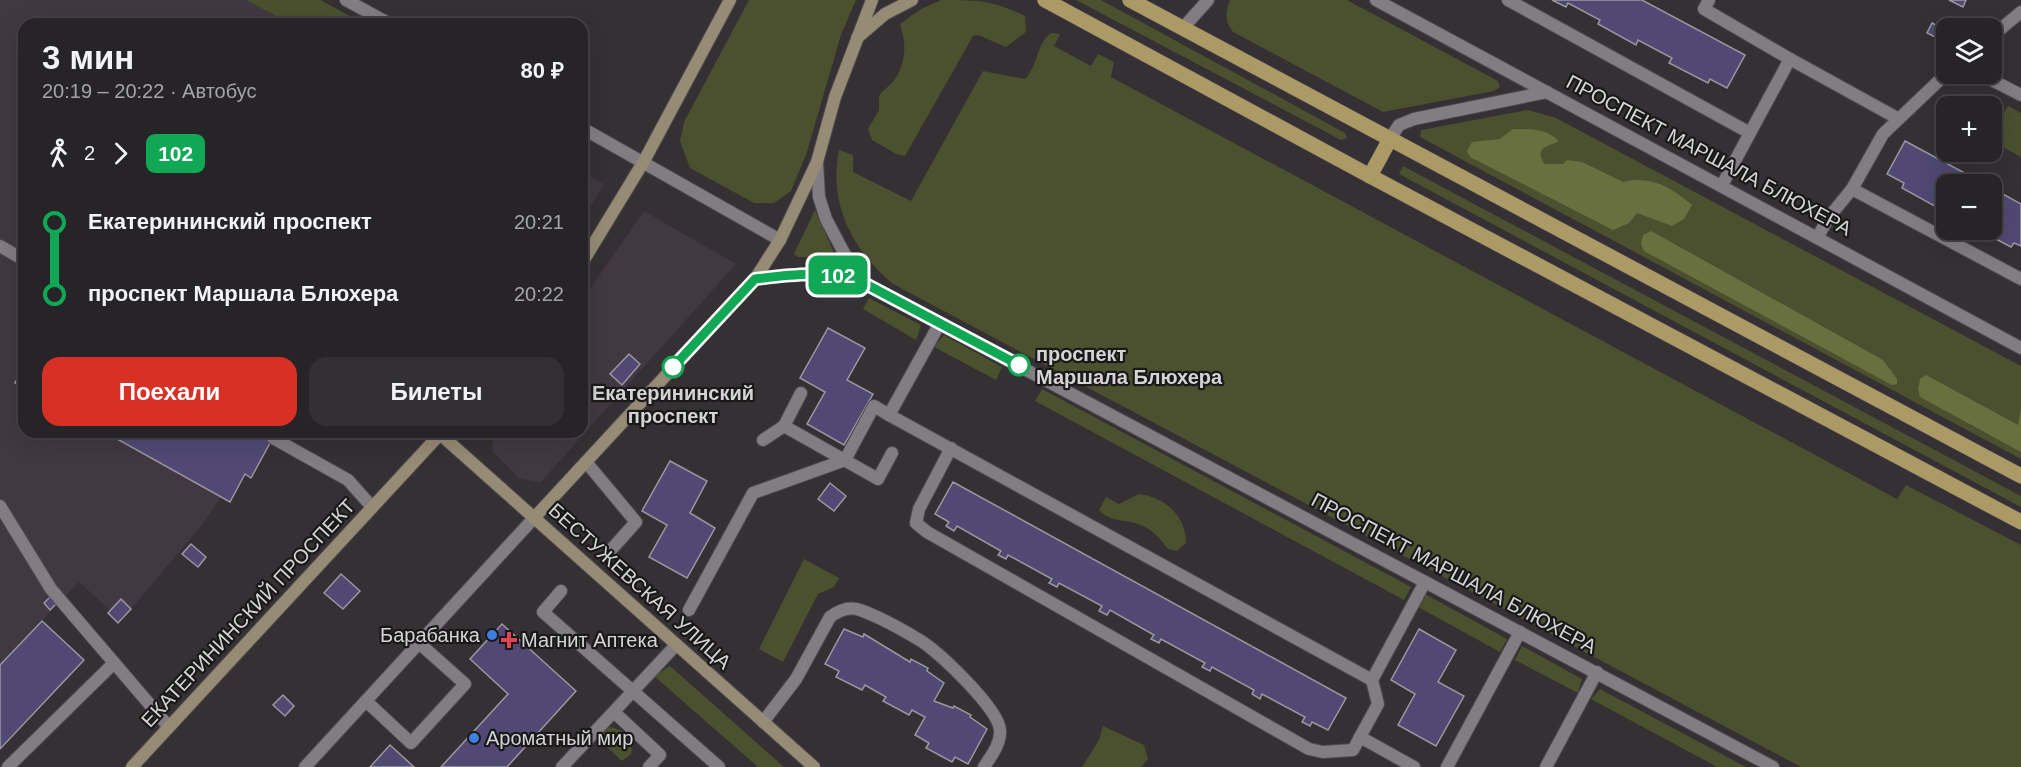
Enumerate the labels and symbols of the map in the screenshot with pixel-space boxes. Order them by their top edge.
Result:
street label: ПРОСПЕКТ МАРШАЛА БЛЮХЕРА [1563,70,1856,240]
line badge: 102 [804,256,872,294]
place label: проспект Маршала Блюхера [1036,343,1223,388]
marker: проспект Маршала Блюхера [1008,354,1030,376]
marker: Екатерининский проспект [662,356,684,378]
place label: Екатерининский проспект [592,382,754,427]
street label: ПРОСПЕКТ МАРШАЛА БЛЮХЕРА [1308,488,1601,658]
street label: ЕКАТЕРИНИНСКИЙ ПРОСПЕКТ [136,494,359,731]
street label: БЕСТУЖЕВСКАЯ УЛИЦА [545,499,736,674]
place label: Барабанка [380,624,481,646]
marker: Барабанка [485,628,499,642]
place label: Магнит Аптека [521,629,659,651]
marker: Магнит Аптека [502,633,516,647]
place label: Ароматный мир [486,727,633,749]
marker: Ароматный мир [467,731,481,745]

